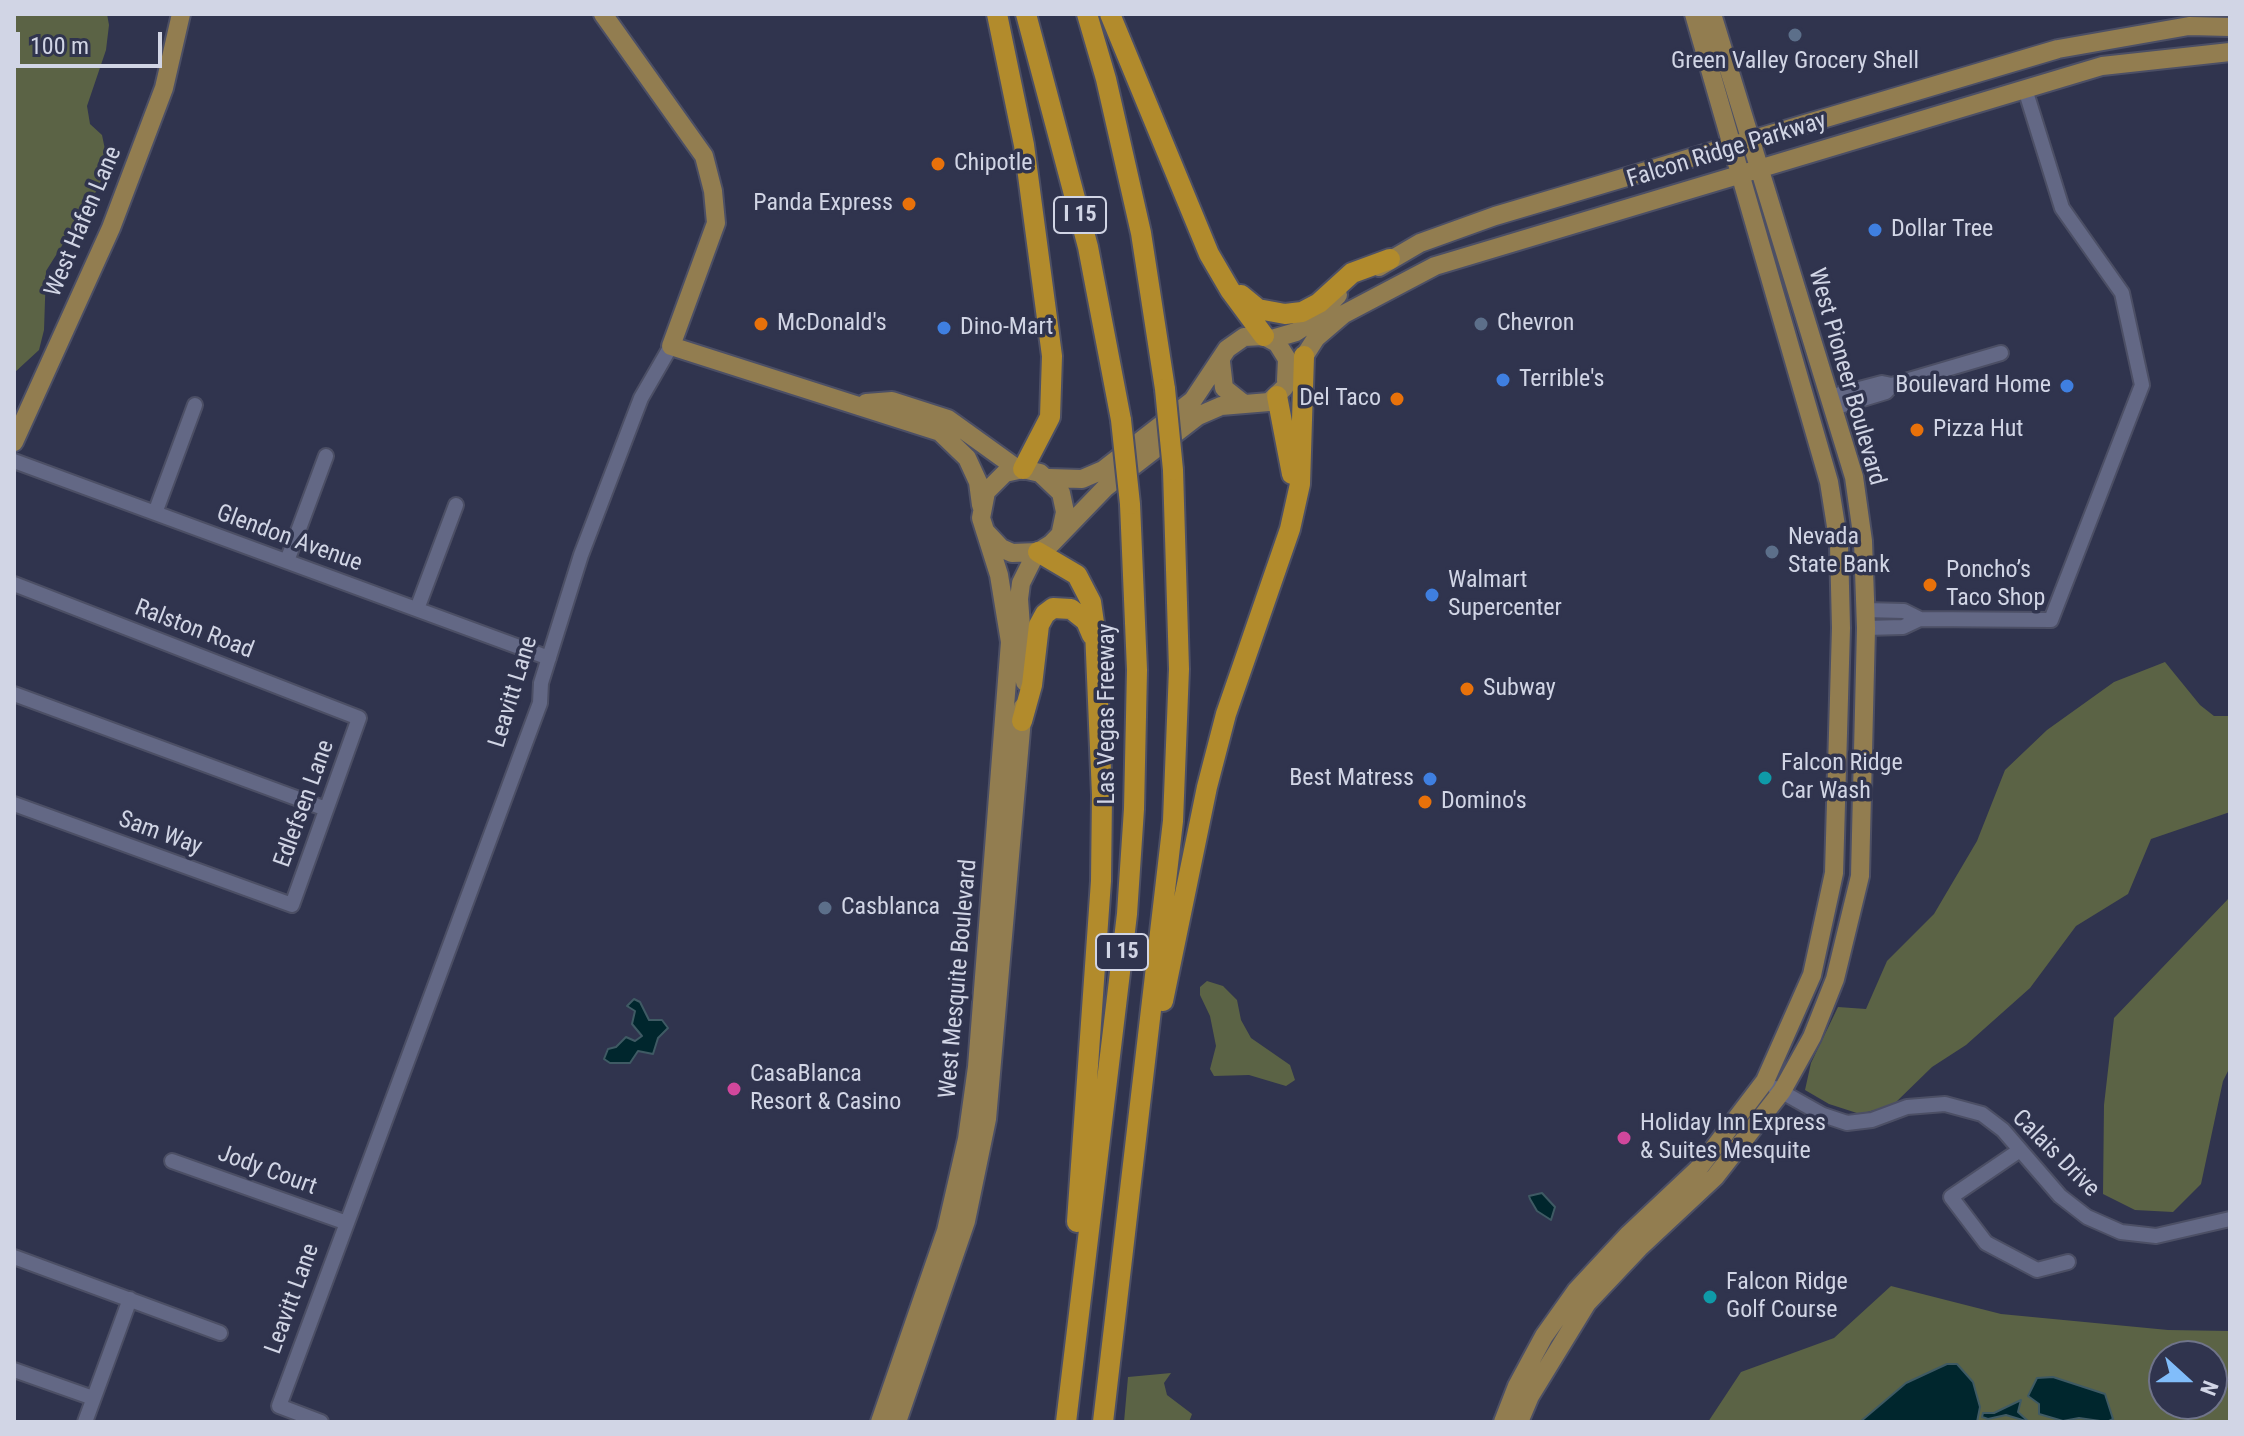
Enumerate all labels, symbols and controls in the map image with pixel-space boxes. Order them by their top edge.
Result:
scale bar [20,16,166,66]
marker: Green Valley Grocery Shell [1786,26,1804,44]
text: 100 m [30,32,89,60]
place label: Green Valley Grocery Shell [1671,48,1919,76]
street label: Falcon Ridge Parkway [1624,107,1830,195]
street label: West Hafen Lane [39,142,129,302]
place label: Chipotle [954,150,1032,178]
marker: Chipotle [929,155,947,173]
place label: Panda Express [753,190,893,218]
marker: Panda Express [900,195,918,213]
road number: I 15 [1054,197,1106,233]
place label: Dollar Tree [1891,216,1993,244]
marker: Dollar Tree [1866,221,1884,239]
street label: West Pioneer Boulevard [1801,265,1891,489]
place label: McDonald's [777,310,887,338]
place label: Chevron [1497,310,1574,338]
place label: Dino-Mart [960,314,1053,342]
marker: McDonald's [752,315,770,333]
marker: Chevron [1472,315,1490,333]
marker: Dino-Mart [935,319,953,337]
place label: Terrible's [1519,366,1604,394]
marker: Terrible's [1494,371,1512,389]
place label: Boulevard Home [1895,372,2051,400]
marker: Boulevard Home [2058,377,2076,395]
place label: Del Taco [1299,385,1381,413]
marker: Del Taco [1388,390,1406,408]
place label: Pizza Hut [1933,416,2023,444]
marker: Pizza Hut [1908,421,1926,439]
street label: Glendon Avenue [212,499,366,579]
place label: Nevada State Bank [1788,524,1890,580]
marker: Nevada State Bank [1763,543,1781,561]
place label: Poncho’s Taco Shop [1946,557,2045,613]
place label: Walmart Supercenter [1448,567,1562,623]
marker: Poncho’s Taco Shop [1921,576,1939,594]
marker: Walmart Supercenter [1423,586,1441,604]
street label: Ralston Road [131,594,257,666]
street label: Las Vegas Freeway [1094,623,1122,805]
street label: Leavitt Lane [483,633,545,751]
place label: Subway [1483,675,1556,703]
marker: Subway [1458,680,1476,698]
street label: Edlefsen Lane [269,737,341,871]
place label: Falcon Ridge Car Wash [1781,750,1903,806]
place label: Best Matress [1289,765,1414,793]
marker: Falcon Ridge Car Wash [1756,769,1774,787]
marker: Best Matress [1421,770,1439,788]
place label: Domino's [1441,788,1527,816]
marker: Domino's [1416,793,1434,811]
street label: Sam Way [114,806,206,862]
street label: West Mesquite Boulevard [934,858,984,1100]
place label: Casblanca [841,894,940,922]
marker: Casblanca [816,899,834,917]
road number: I 15 [1096,934,1148,970]
place label: CasaBlanca Resort & Casino [750,1061,901,1117]
marker: CasaBlanca Resort & Casino [725,1080,743,1098]
street label: Calais Drive [2005,1104,2105,1204]
place label: Holiday Inn Express & Suites Mesquite [1640,1110,1826,1166]
marker: Holiday Inn Express & Suites Mesquite [1615,1129,1633,1147]
street label: Jody Court [214,1140,320,1202]
street label: Leavitt Lane [260,1240,326,1358]
place label: Falcon Ridge Golf Course [1726,1269,1848,1325]
marker: Falcon Ridge Golf Course [1701,1288,1719,1306]
north arrow [2148,1340,2228,1420]
text: N [2195,1377,2223,1399]

